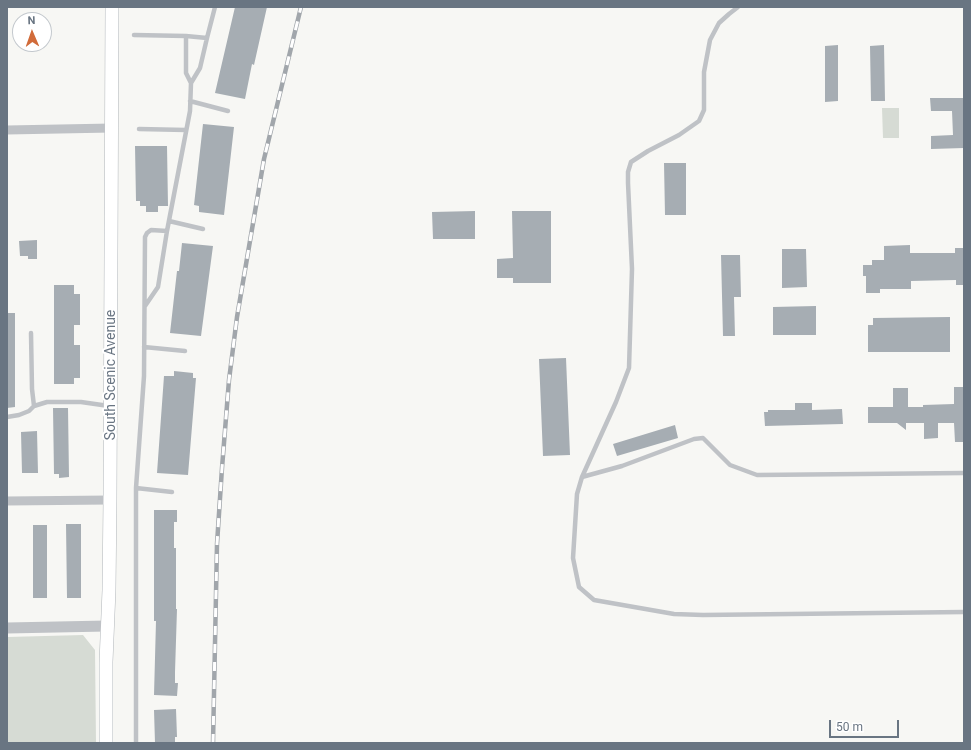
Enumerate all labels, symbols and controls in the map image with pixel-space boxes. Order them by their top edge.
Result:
north arrow [12,12,52,52]
text: N [27,14,36,27]
street label: South Scenic Avenue [103,310,119,440]
scale bar [831,712,901,738]
text: 50 m [836,720,863,734]

